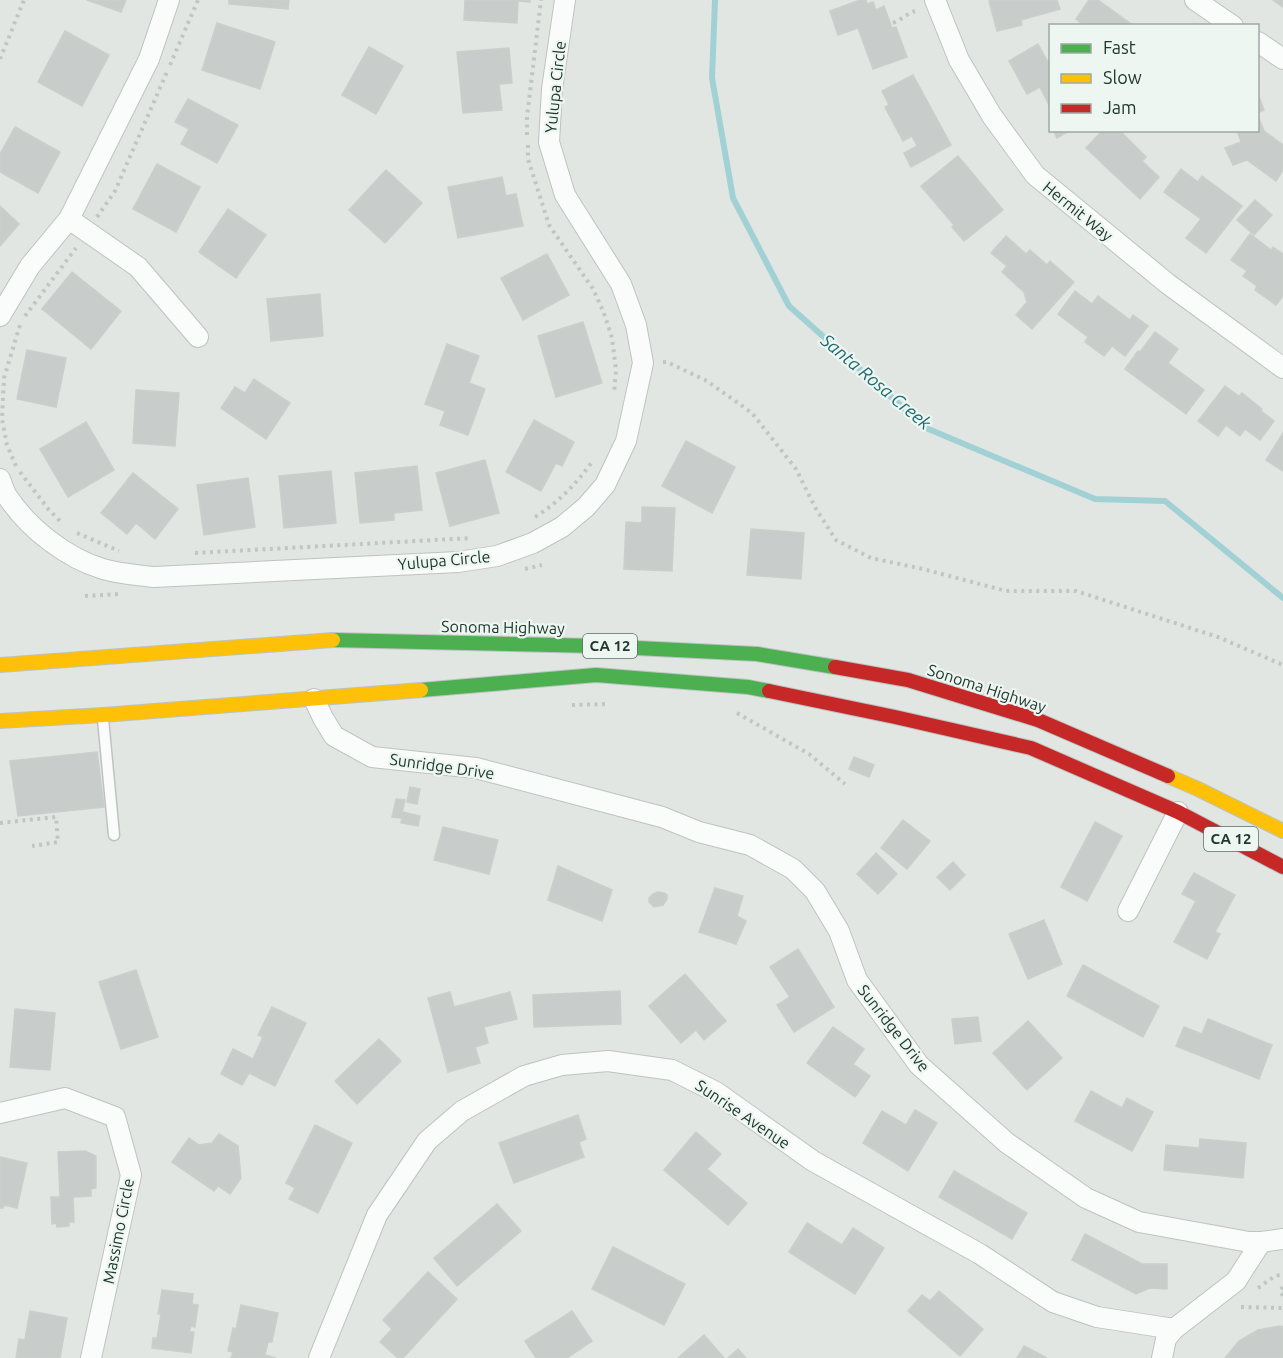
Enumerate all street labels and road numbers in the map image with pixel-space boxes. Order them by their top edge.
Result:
street label: Yulupa Circle [541,40,569,134]
street label: Hermit Way [1040,178,1117,245]
street label: Yulupa Circle [397,547,491,573]
street label: Sonoma Highway [441,617,565,637]
road number: CA 12 [583,634,637,658]
street label: Sonoma Highway [925,660,1049,716]
street label: Sunridge Drive [389,750,495,782]
road number: CA 12 [1204,827,1258,851]
street label: Sunridge Drive [854,981,934,1075]
street label: Sunrise Avenue [692,1076,794,1152]
street label: Massimo Circle [99,1177,137,1285]

